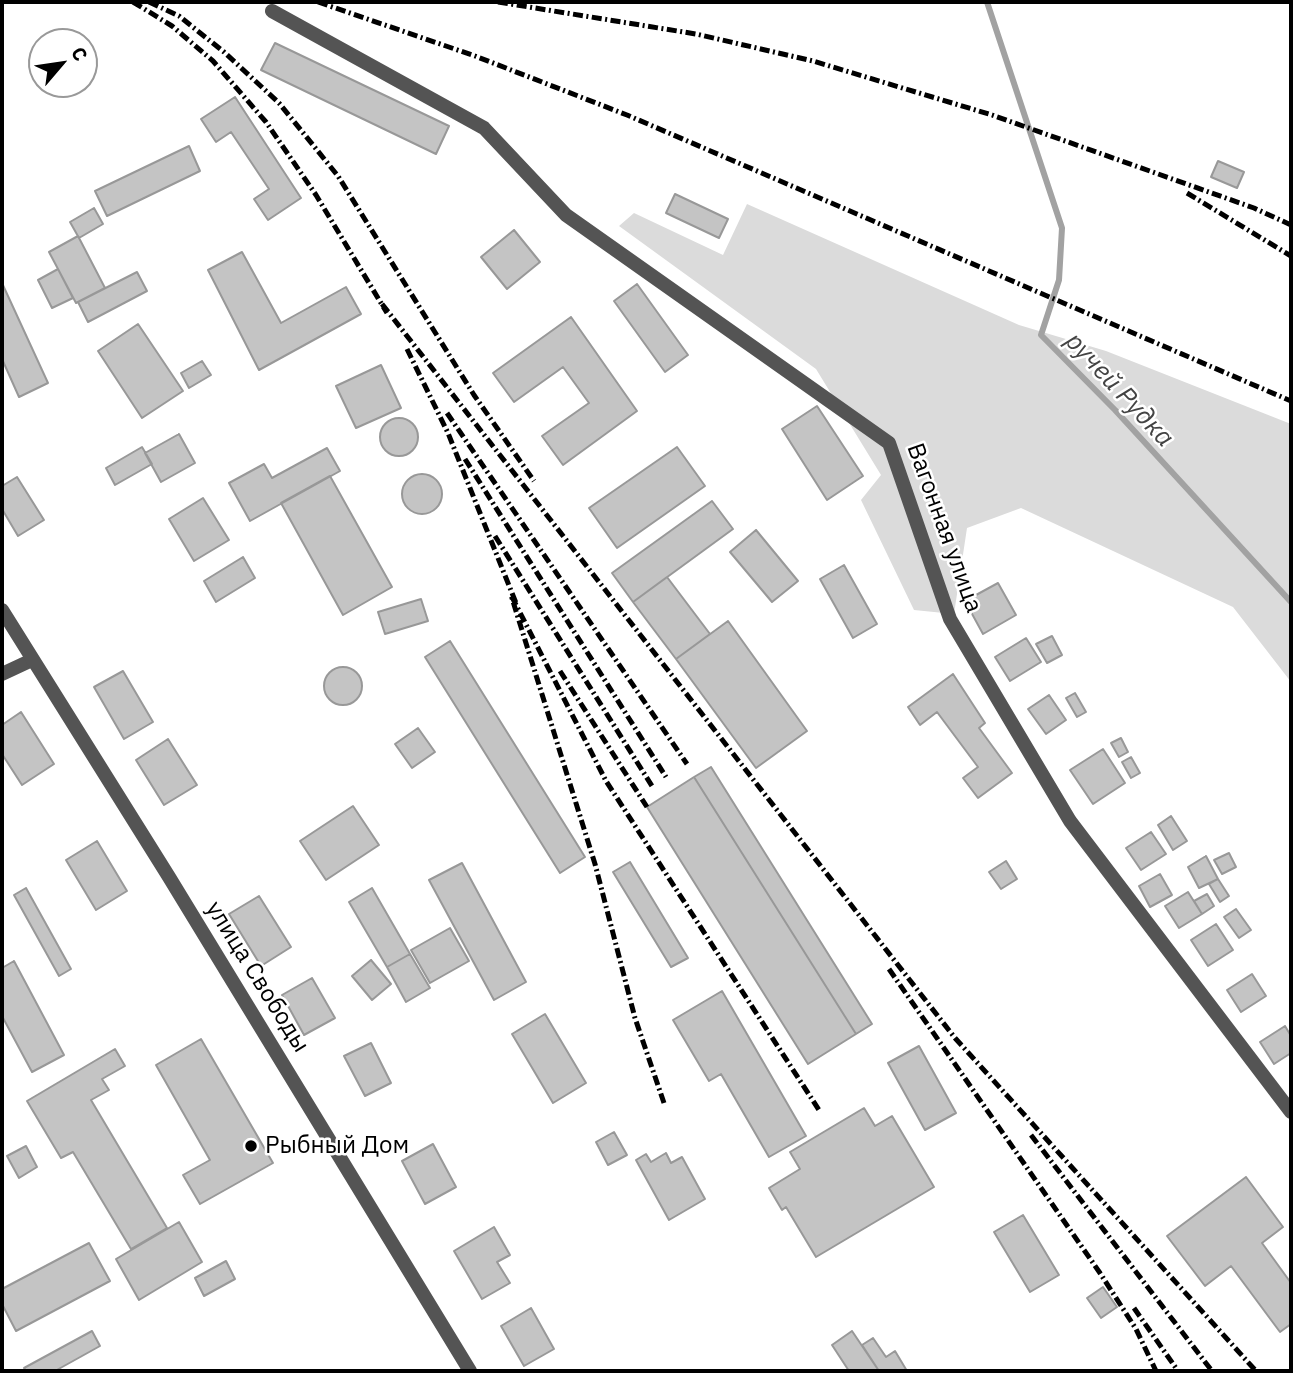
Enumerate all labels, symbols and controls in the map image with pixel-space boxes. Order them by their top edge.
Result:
north arrow [28,28,98,98]
text: С [66,43,93,65]
water label: ручей Рудка [1058,326,1180,454]
street label: Вагонная улица [900,439,988,617]
street label: улица Свободы [199,896,315,1058]
place label: Рыбный Дом [265,1132,409,1160]
marker: Рыбный Дом [243,1138,259,1154]

